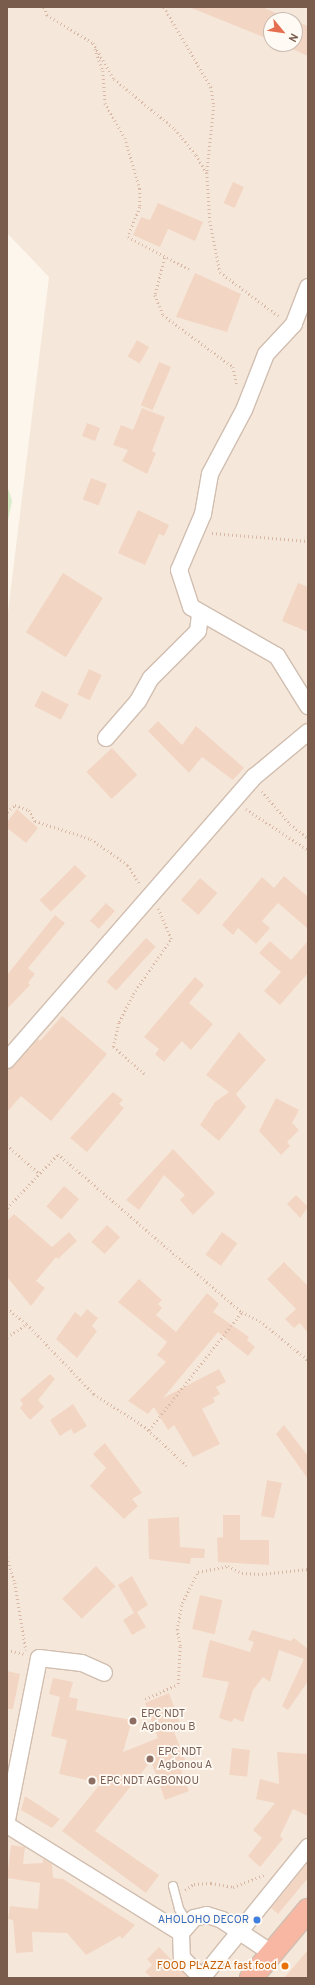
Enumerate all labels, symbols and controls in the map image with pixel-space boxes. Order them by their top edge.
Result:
north arrow [263,12,303,52]
text: N [285,30,301,44]
place label: EPC NDT Agbonou B [141,1708,195,1734]
marker: EPC NDT Agbonou B [128,1716,138,1726]
place label: EPC NDT Agbonou A [158,1746,213,1772]
marker: EPC NDT Agbonou A [145,1754,155,1764]
place label: EPC NDT AGBONOU [100,1774,200,1788]
marker: EPC NDT AGBONOU [87,1776,97,1786]
place label: AHOLOHO DECOR [158,1913,249,1927]
marker: AHOLOHO DECOR [252,1915,262,1925]
place label: FOOD PLAZZA fast food [156,1959,277,1973]
marker: FOOD PLAZZA fast food [280,1961,290,1971]

